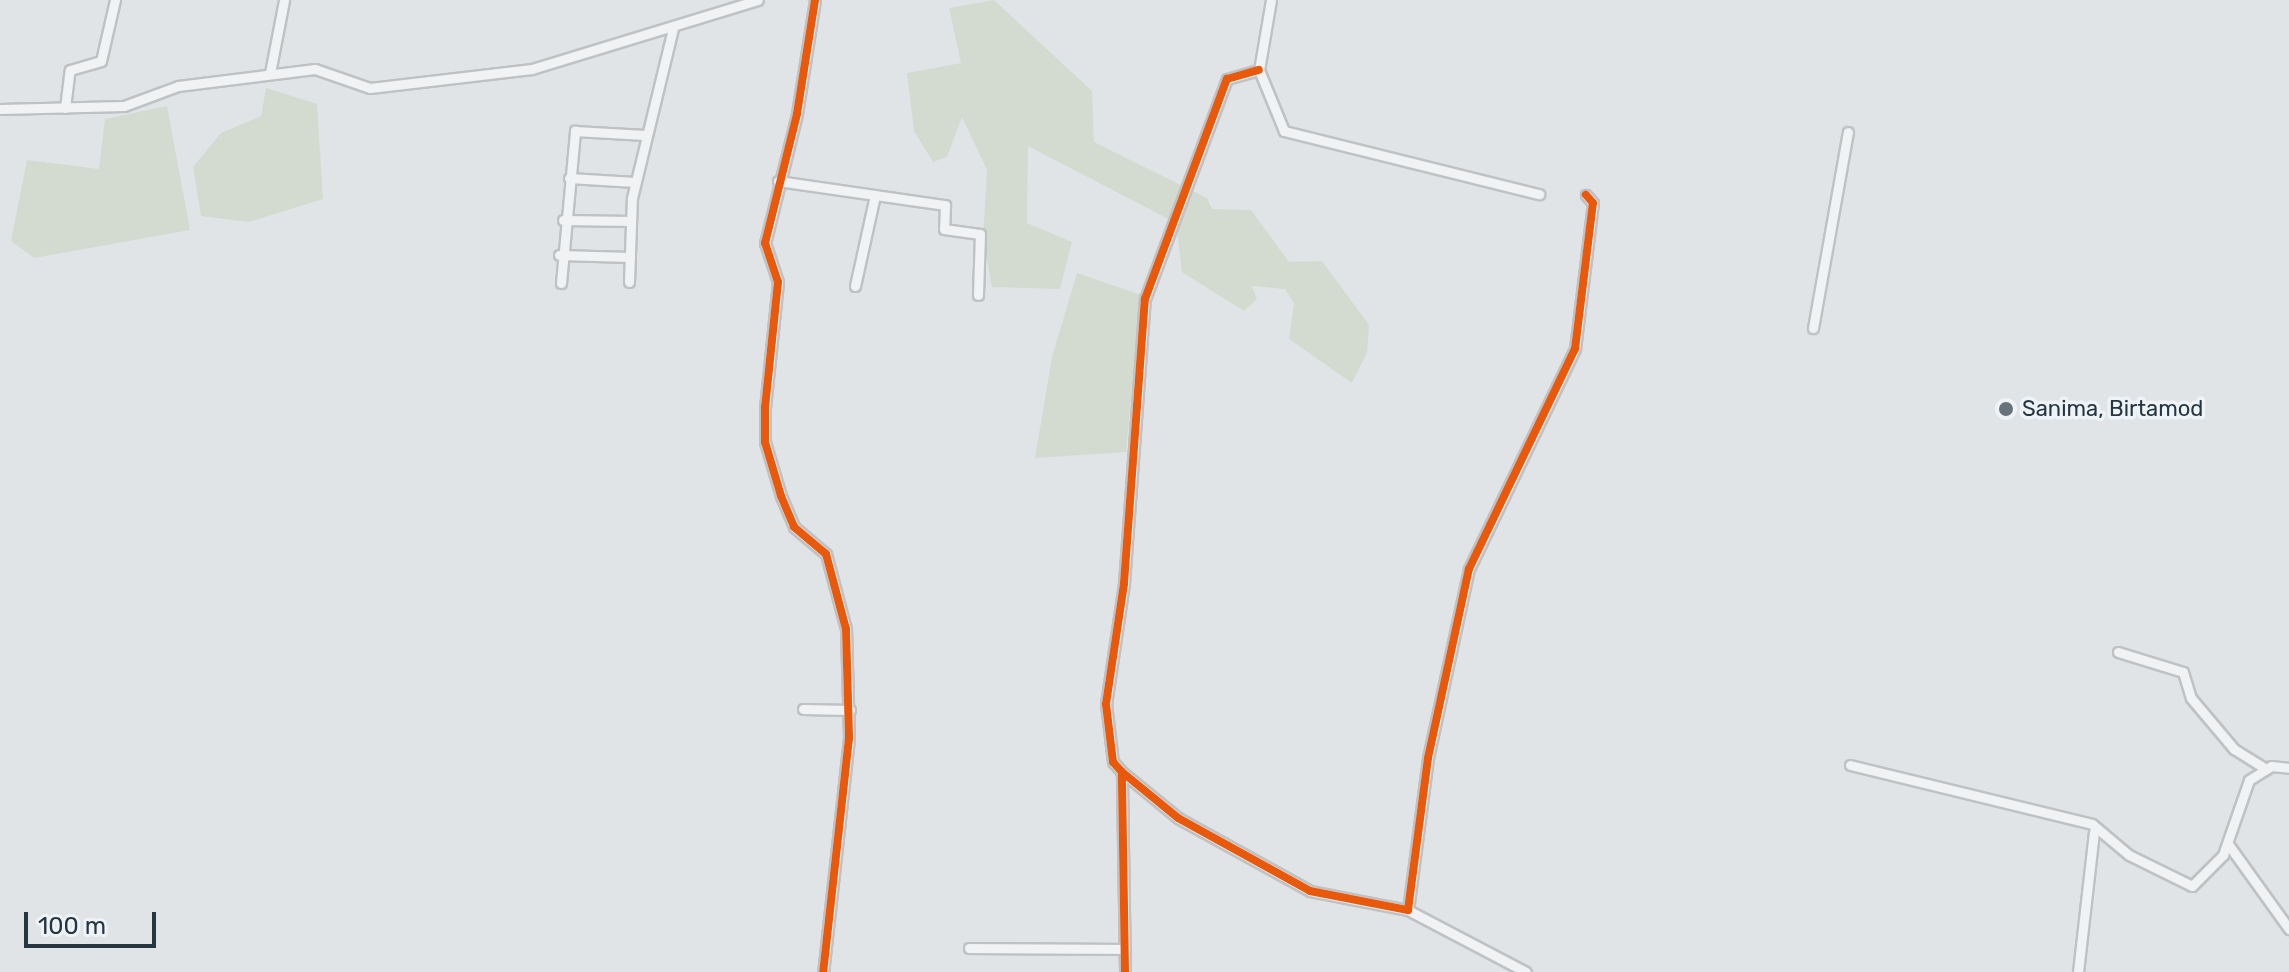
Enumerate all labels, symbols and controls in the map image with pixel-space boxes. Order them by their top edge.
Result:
place label: Sanima, Birtamod [2022,396,2203,422]
marker: Sanima, Birtamod [1997,400,2015,418]
scale bar [28,896,160,946]
text: 100 m [38,912,106,940]

